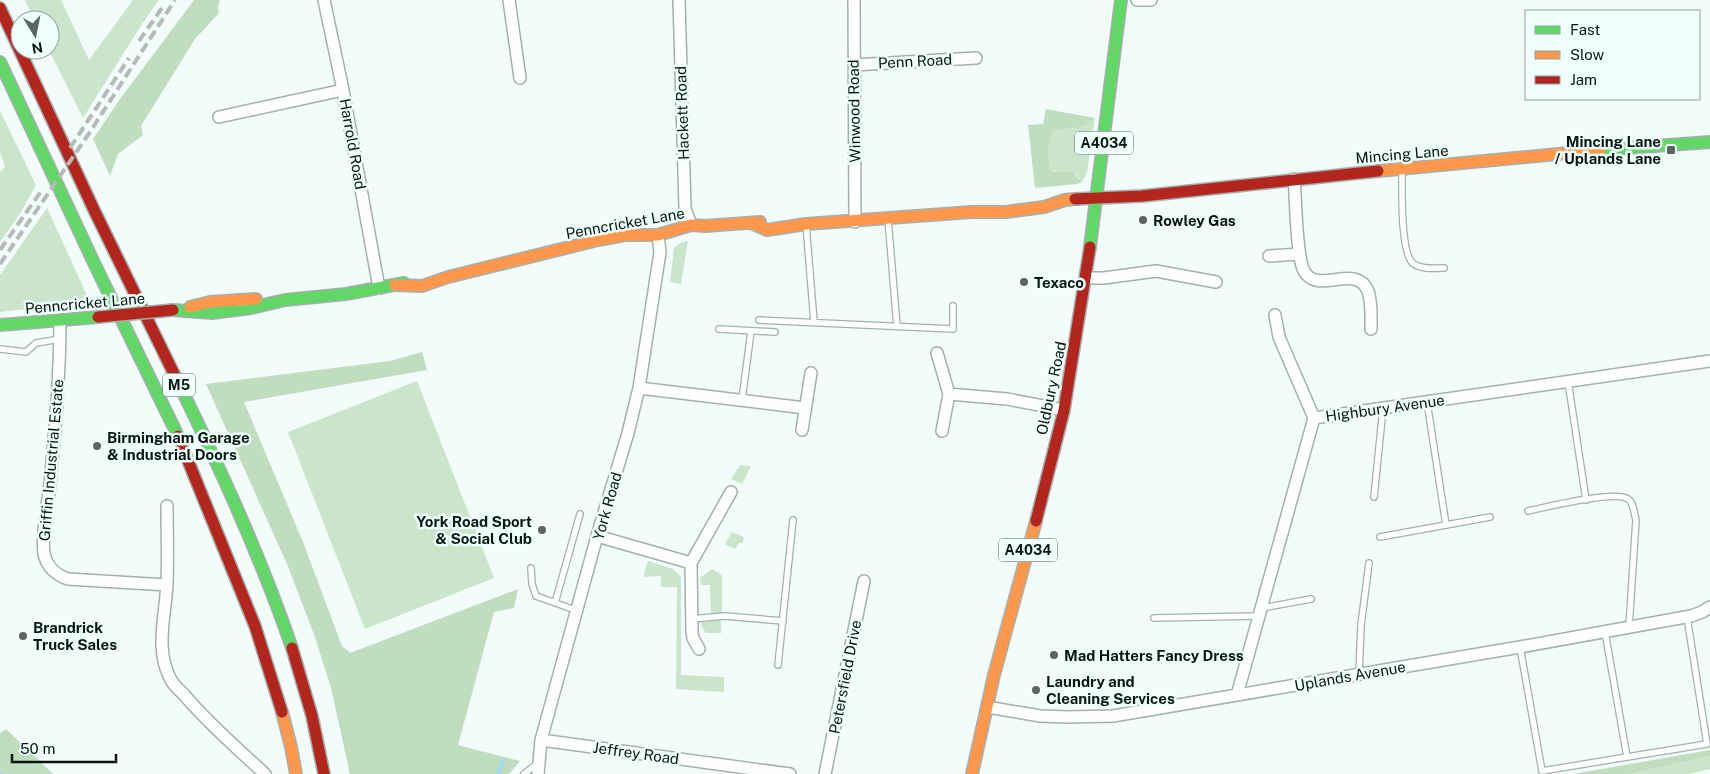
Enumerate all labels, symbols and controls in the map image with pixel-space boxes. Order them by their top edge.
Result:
north arrow [10,10,60,60]
legend [1525,10,1700,100]
text: Fast [1570,21,1600,38]
text: N [30,39,44,57]
text: Slow [1570,46,1605,63]
street label: Penn Road [877,51,953,71]
street label: Winwood Road [845,59,863,163]
street label: Hackett Road [672,66,692,160]
text: Jam [1570,71,1597,88]
street label: Harrold Road [337,97,369,191]
road number: A4034 [1075,132,1133,154]
place label: Mincing Lane / Uplands Lane [1555,133,1661,167]
street label: Mincing Lane [1355,141,1449,167]
marker: Mincing Lane / Uplands Lane [1665,144,1677,156]
street label: Penncricket Lane [564,204,686,242]
place label: Rowley Gas [1153,212,1236,229]
marker: Rowley Gas [1137,214,1149,226]
place label: Texaco [1034,274,1084,291]
marker: Texaco [1018,276,1030,288]
street label: Penncricket Lane [24,289,146,317]
street label: Oldbury Road [1033,340,1069,436]
road number: M5 [163,374,195,396]
street label: Griffin Industrial Estate [35,378,67,542]
street label: Highbury Avenue [1324,391,1446,425]
place label: Birmingham Garage & Industrial Doors [107,429,250,463]
marker: Birmingham Garage & Industrial Doors [91,440,103,452]
street label: York Road [589,470,625,542]
place label: York Road Sport & Social Club [416,513,532,547]
marker: York Road Sport & Social Club [536,524,548,536]
road number: A4034 [999,538,1057,562]
place label: Brandrick Truck Sales [33,619,117,653]
street label: Petersfield Drive [826,619,864,735]
marker: Brandrick Truck Sales [17,630,29,642]
place label: Mad Hatters Fancy Dress [1064,647,1244,664]
marker: Mad Hatters Fancy Dress [1048,649,1060,661]
street label: Uplands Avenue [1293,658,1407,694]
place label: Laundry and Cleaning Services [1046,673,1175,707]
marker: Laundry and Cleaning Services [1030,684,1042,696]
scale bar [12,732,116,764]
street label: Jeffrey Road [592,739,680,767]
text: 50 m [20,740,55,757]

